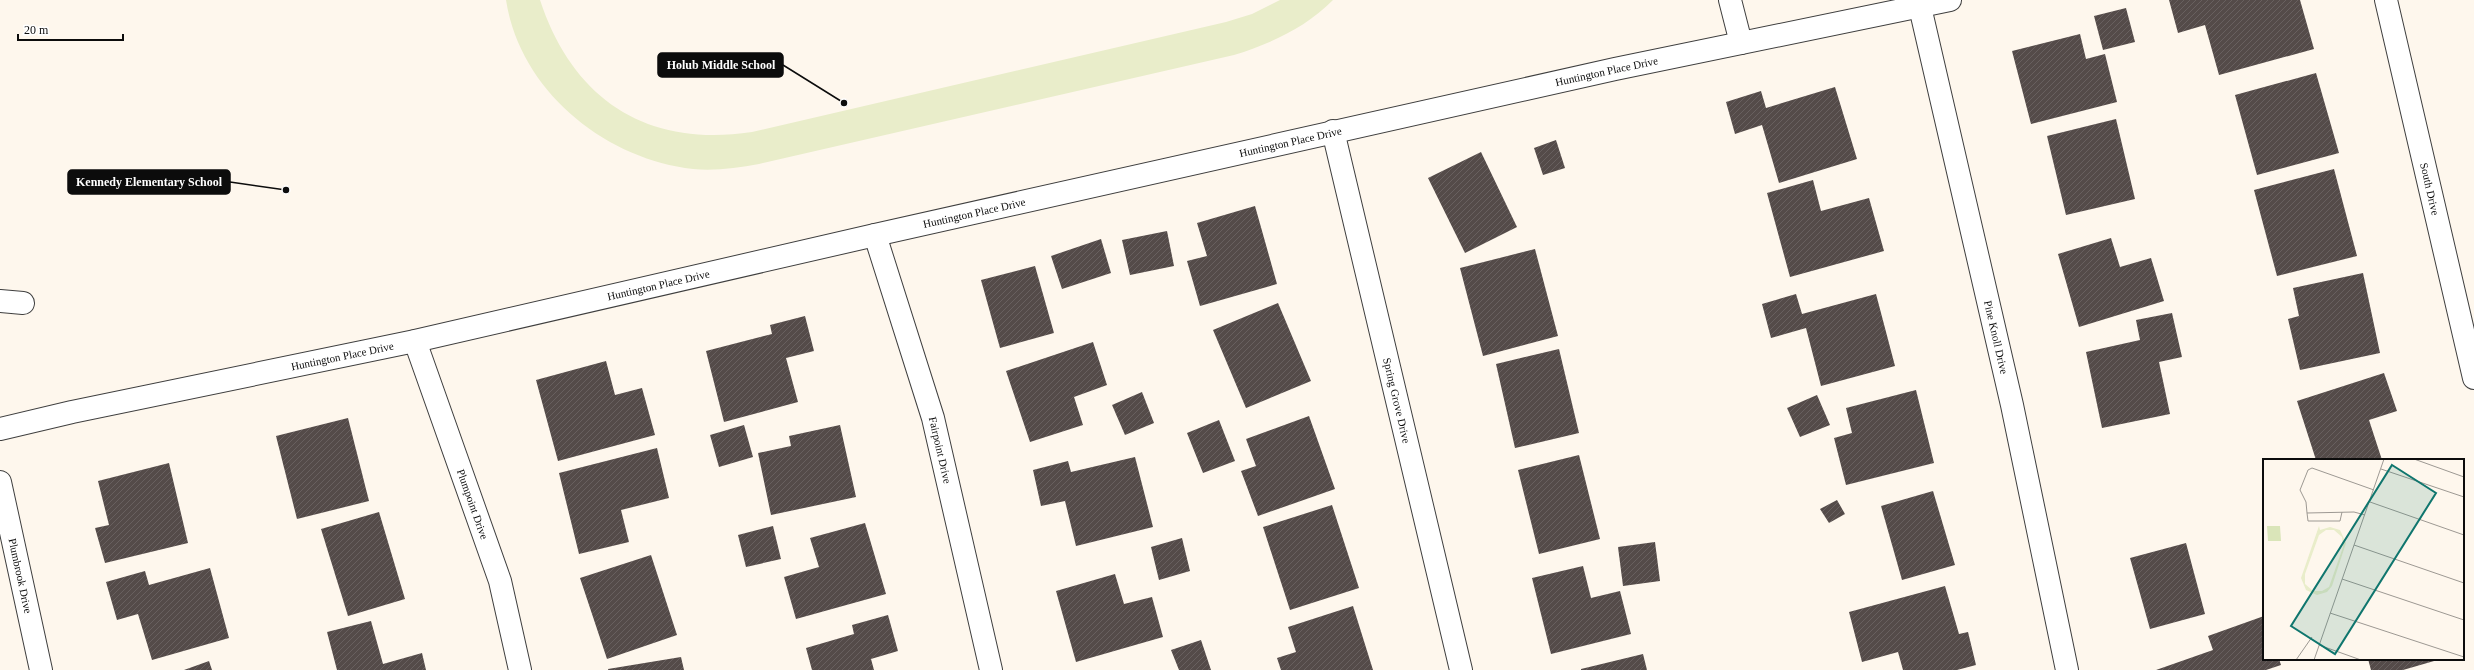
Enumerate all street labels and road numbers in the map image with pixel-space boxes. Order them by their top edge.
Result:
street label: Huntington Place Drive [1554,54,1659,88]
street label: Huntington Place Drive [1238,124,1343,159]
street label: South Drive [2418,162,2442,216]
street label: Huntington Place Drive [922,195,1027,230]
street label: Huntington Place Drive [606,267,711,303]
street label: Pine Knoll Drive [1982,299,2011,375]
street label: Huntington Place Drive [290,340,395,373]
street label: Spring Grove Drive [1381,357,1413,445]
street label: Fairpoint Drive [927,416,954,485]
street label: Plumpoint Drive [455,467,491,541]
street label: Plumbrook Drive [6,537,35,615]

